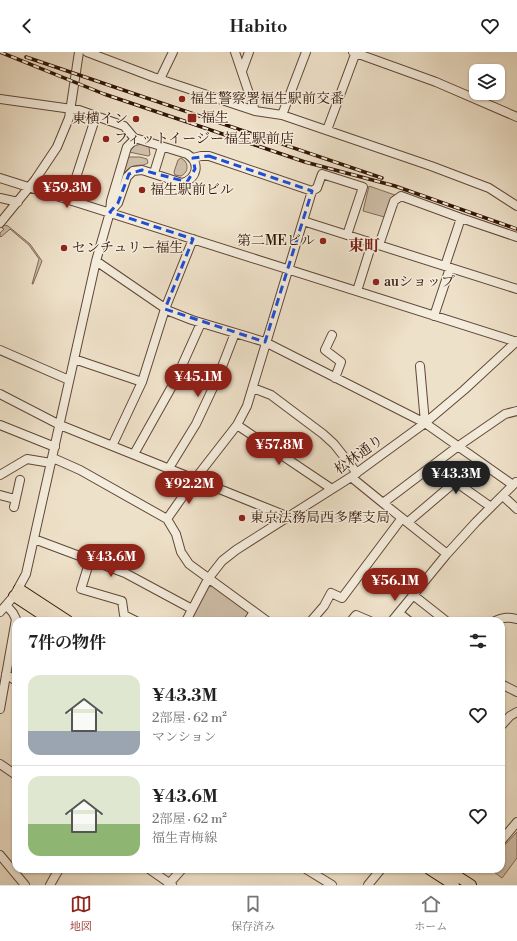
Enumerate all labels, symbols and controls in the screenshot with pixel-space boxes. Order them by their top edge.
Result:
icon: back [16,15,38,37]
text: Habito [230,15,287,38]
icon: heart [479,15,501,37]
map controls [469,64,505,100]
button: layers [469,64,505,100]
place label: 福生警察署福生駅前交番 [190,90,344,108]
marker: 福生警察署福生駅前交番 [177,94,187,104]
place label: 福生 [201,109,229,127]
place label: 東横イン [72,110,128,128]
marker: 福生 [186,112,198,124]
marker: 東横イン [131,114,141,124]
place label: フィットイージー福生駅前店 [114,130,294,148]
marker: フィットイージー福生駅前店 [101,134,111,144]
pin: ¥59.3M [34,175,100,209]
text: ¥59.3M [42,180,92,196]
place label: 福生駅前ビル [150,181,234,199]
marker: 福生駅前ビル [137,185,147,195]
place label: 第二MEビル [237,232,315,250]
marker: 第二MEビル [318,236,328,246]
district label: 東町 [348,236,380,256]
place label: センチュリー福生 [72,239,184,257]
marker: センチュリー福生 [59,243,69,253]
place label: auショップ [384,273,455,291]
marker: auショップ [371,277,381,287]
pin: ¥45.1M [165,364,231,398]
text: ¥45.1M [174,369,222,385]
street label: 松林通り [331,431,387,479]
pin: ¥57.8M [246,432,312,466]
text: ¥57.8M [255,437,303,453]
pin: ¥43.3M [423,461,489,495]
text: ¥43.3M [431,466,481,482]
pin: ¥92.2M [156,471,222,505]
text: ¥92.2M [164,476,214,492]
place label: 東京法務局西多摩支局 [250,509,390,527]
marker: 東京法務局西多摩支局 [237,513,247,523]
pin: ¥43.6M [78,544,144,578]
text: ¥43.6M [86,549,136,565]
pin: ¥56.1M [362,568,428,602]
text: ¥56.1M [371,573,419,589]
icon: filters [467,630,489,652]
text: 7件の物件 [28,632,106,654]
text: ¥43.3M [152,685,217,707]
icon: home [60,691,108,739]
icon: heart [467,704,489,726]
text: 2部屋 · 62 m² [152,710,227,726]
text: マンション [152,729,216,745]
text: ¥43.6M [152,786,218,808]
icon: home [60,792,108,840]
icon: heart [467,805,489,827]
text: 2部屋 · 62 m² [152,811,227,827]
text: 福生青梅線 [152,830,217,846]
tab: 地図 [70,893,92,934]
tab: 保存済み [231,893,275,934]
tab: ホーム [414,893,447,934]

